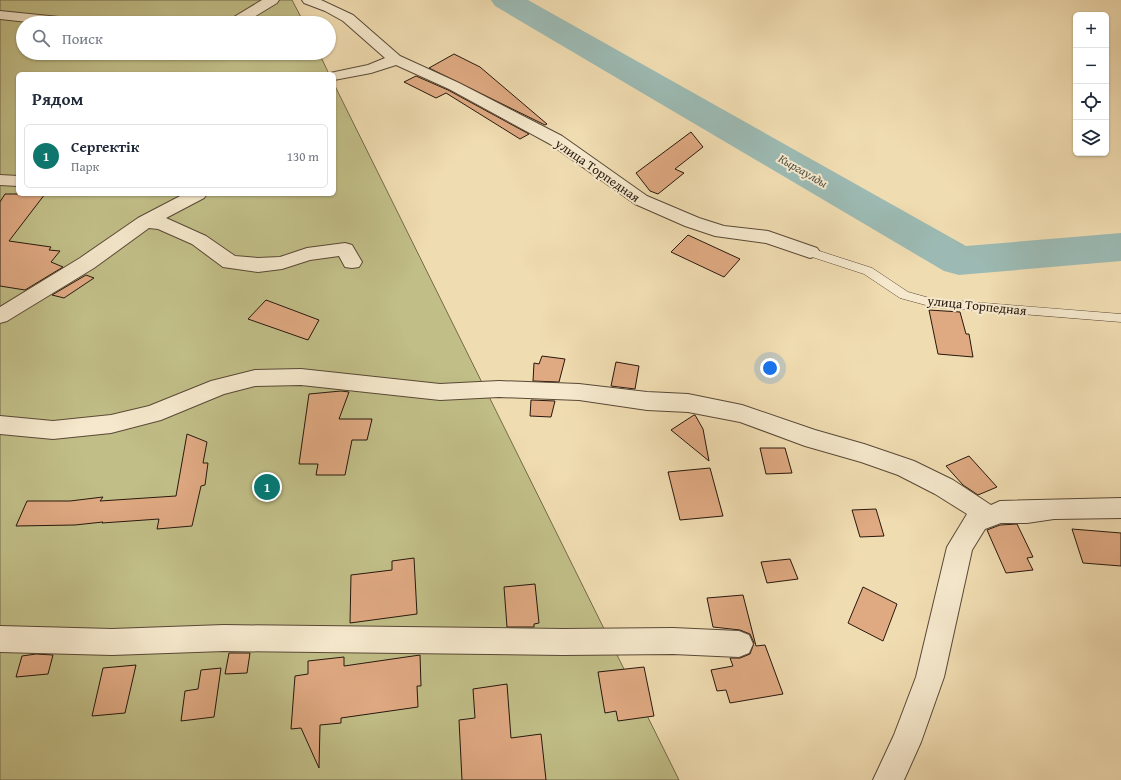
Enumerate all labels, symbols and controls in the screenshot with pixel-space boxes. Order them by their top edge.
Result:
map controls [1073,12,1109,156]
button: + [1073,12,1109,48]
search box [16,16,336,60]
icon: search [30,27,52,49]
text: Поиск [62,28,103,49]
button: − [1073,48,1109,84]
button: locate [1073,84,1109,120]
text: Рядом [32,86,83,111]
button: layers [1073,120,1109,156]
street label: улица Торпедная [551,133,644,207]
text: Сергектік [71,136,139,157]
text: 1 [43,147,49,166]
text: 130 m [287,147,319,166]
water label: Кыргаулды [776,150,831,192]
text: Парк [71,157,99,176]
street label: улица Торпедная [925,291,1028,320]
your location [760,358,780,378]
pin: 1 [254,472,280,502]

